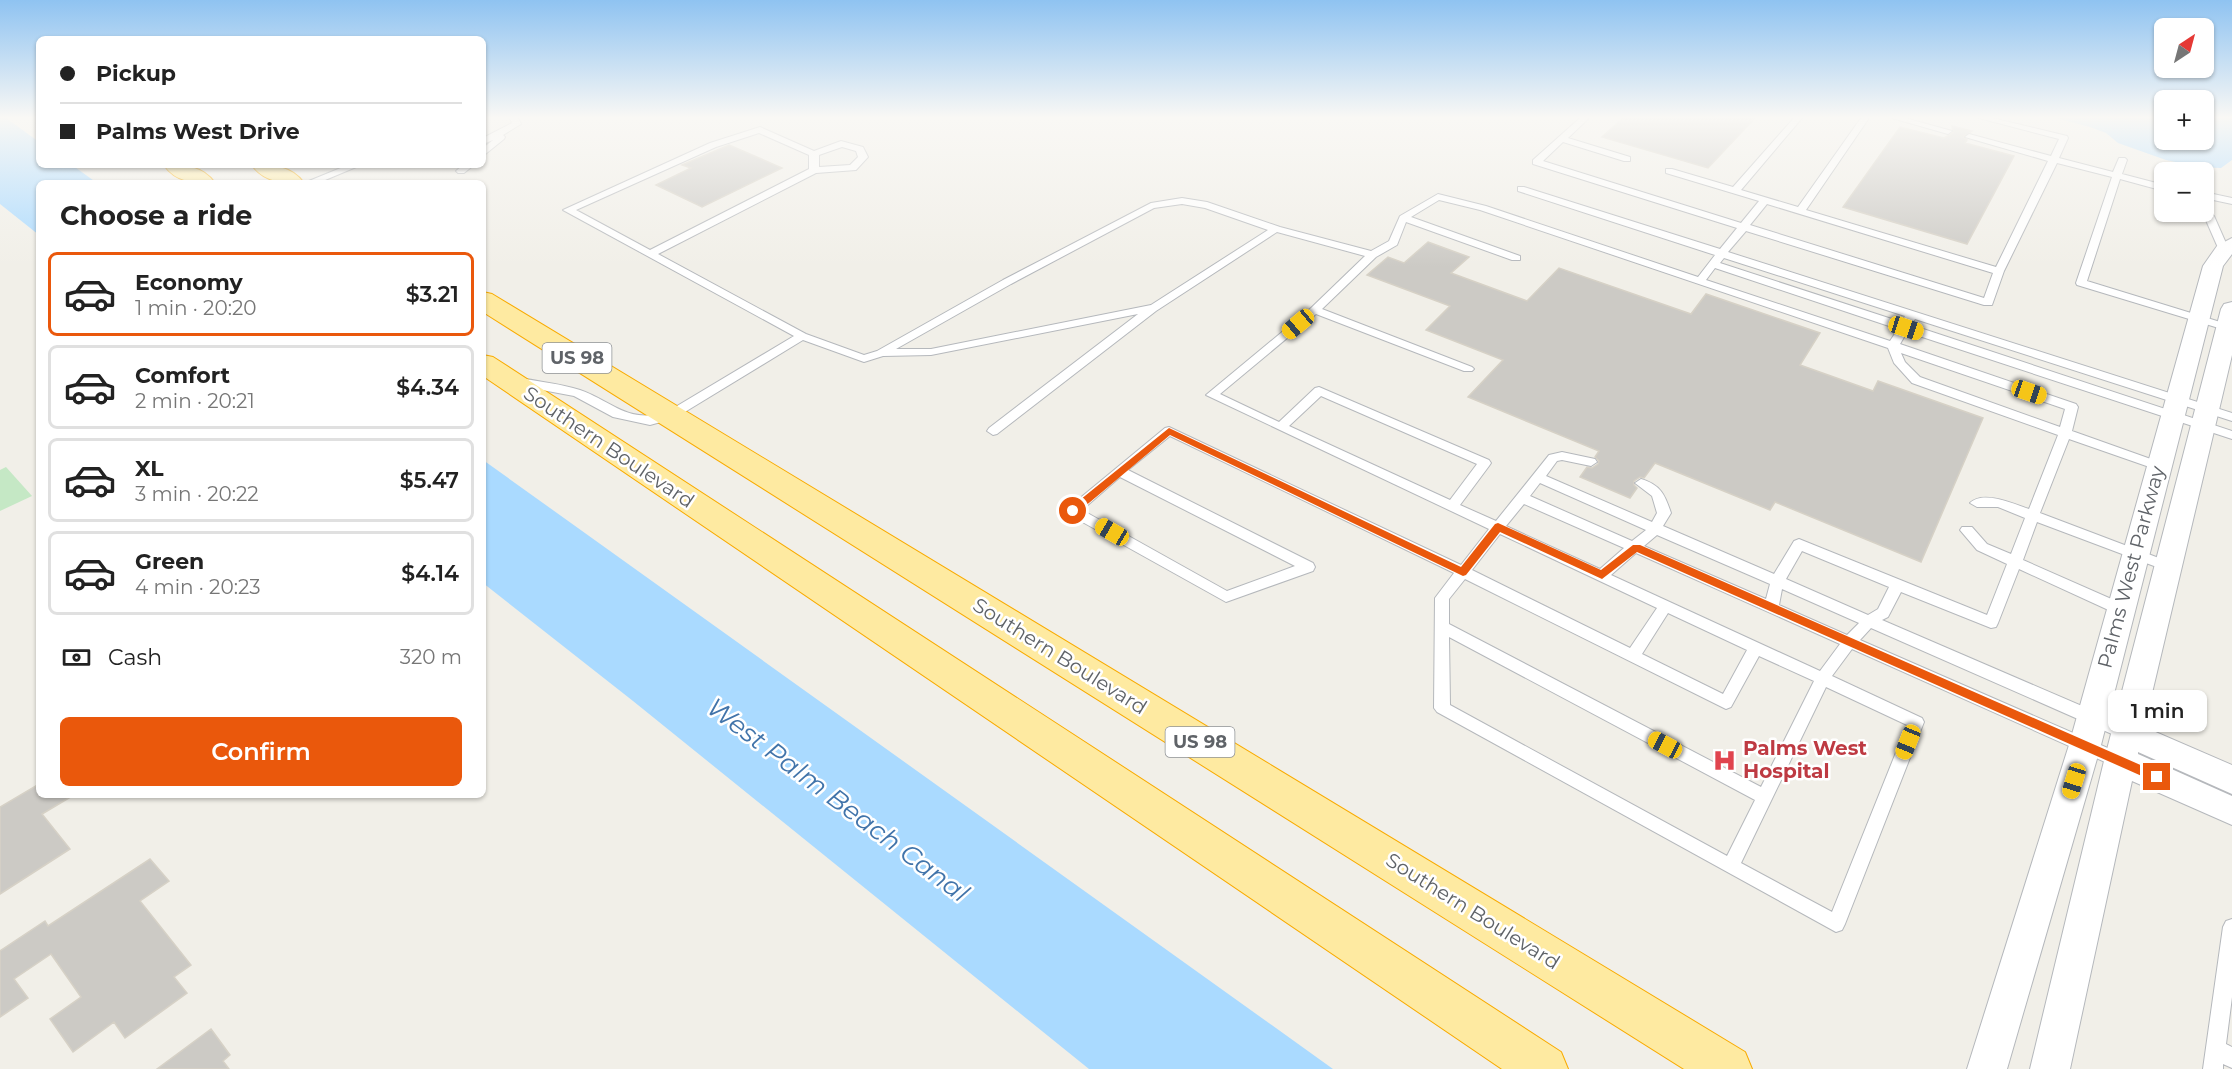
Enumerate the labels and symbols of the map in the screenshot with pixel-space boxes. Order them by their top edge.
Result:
north arrow [2154,18,2214,78]
car [1278,306,1318,342]
car [1886,314,1926,342]
road number: US 98 [542,343,612,373]
car [2009,378,2049,406]
street label: Southern Boulevard [519,381,699,513]
street label: Palms West Parkway [2092,463,2170,671]
route start [1059,497,1086,524]
car [1092,515,1132,549]
street label: Southern Boulevard [969,593,1151,719]
callout: 1 min [2108,690,2206,732]
water label: West Palm Beach Canal [701,691,975,909]
car [1893,722,1923,762]
road number: US 98 [1166,727,1234,757]
car [1645,729,1685,761]
place label: Palms West Hospital [1743,736,1867,783]
hospital icon: Palms West Hospital [1712,747,1738,773]
car [2060,761,2088,801]
route end [2143,763,2170,790]
street label: Southern Boulevard [1382,848,1564,974]

